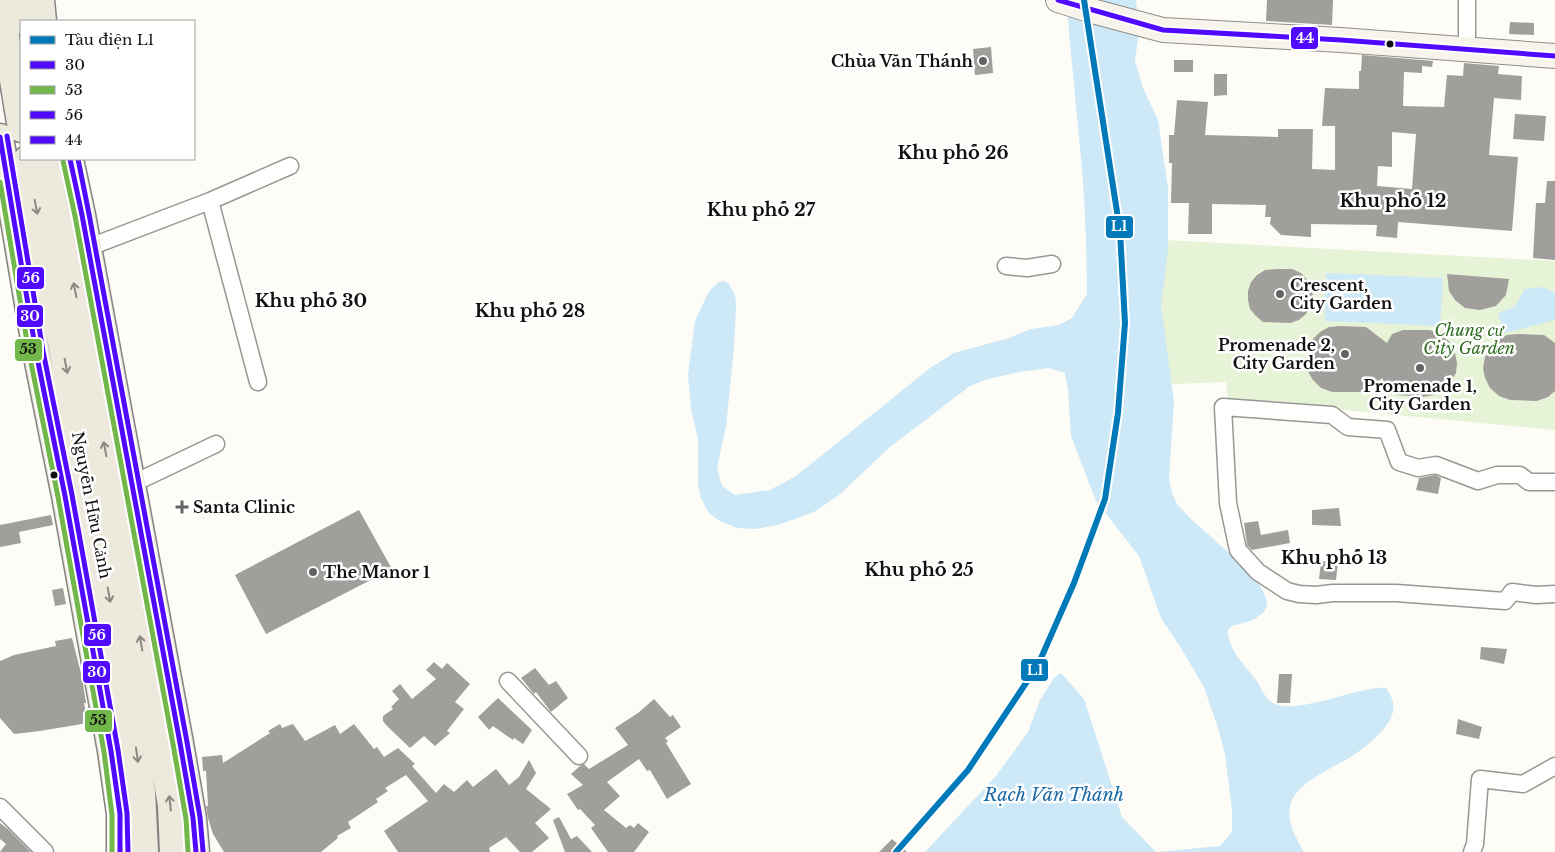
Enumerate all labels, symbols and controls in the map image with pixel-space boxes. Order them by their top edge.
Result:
legend [20,20,195,160]
line badge: 44 [1290,26,1319,50]
text: 44 [1296,29,1314,47]
text: Tàu điện L1 [65,30,154,49]
unlabelled marker [1385,39,1395,49]
place label: Chùa Văn Thánh [831,51,974,71]
text: 30 [65,55,85,74]
marker: Chùa Văn Thánh [977,55,989,67]
text: 53 [65,80,83,99]
text: 56 [65,105,83,124]
text: 44 [65,130,83,149]
district label: Khu phố 26 [897,142,1009,164]
district label: Khu phố 12 [1340,190,1446,212]
one-way arrow [31,198,41,214]
district label: Khu phố 27 [707,199,816,221]
line badge: L1 [1105,215,1134,239]
text: L1 [1111,217,1127,235]
line badge: 56 [16,266,45,290]
text: 56 [22,269,40,287]
place label: Crescent, City Garden [1290,275,1393,313]
one-way arrow [69,282,79,298]
marker: Crescent, City Garden [1274,288,1286,300]
district label: Khu phố 30 [255,290,367,312]
district label: Khu phố 28 [475,300,585,322]
line badge: 30 [16,304,44,328]
text: 30 [20,307,40,325]
park label: Chung cư City Garden [1423,320,1515,358]
place label: Promenade 2, City Garden [1218,335,1335,373]
line badge: 53 [14,338,43,362]
text: 53 [19,340,37,358]
marker: Promenade 2, City Garden [1339,348,1351,360]
one-way arrow [61,358,71,374]
marker: Promenade 1, City Garden [1414,362,1426,374]
place label: Promenade 1, City Garden [1363,376,1477,414]
street label: Nguyễn Hữu Cảnh [68,430,116,580]
one-way arrow [100,442,109,458]
unlabelled marker [49,470,59,480]
place label: Santa Clinic [193,497,295,517]
marker: Santa Clinic [175,500,189,514]
district label: Khu phố 13 [1281,547,1387,569]
district label: Khu phố 25 [864,559,974,581]
place label: The Manor 1 [323,562,430,582]
marker: The Manor 1 [307,566,319,578]
one-way arrow [104,587,114,603]
line badge: 56 [83,623,112,647]
text: 56 [88,626,106,644]
one-way arrow [136,636,146,652]
line badge: L1 [1020,658,1049,682]
line badge: 30 [82,660,111,684]
text: L1 [1027,661,1043,679]
text: 30 [87,663,107,681]
line badge: 53 [84,709,113,733]
text: 53 [89,711,107,729]
one-way arrow [132,747,142,763]
water label: Rạch Văn Thánh [983,784,1124,806]
one-way arrow [165,796,175,812]

